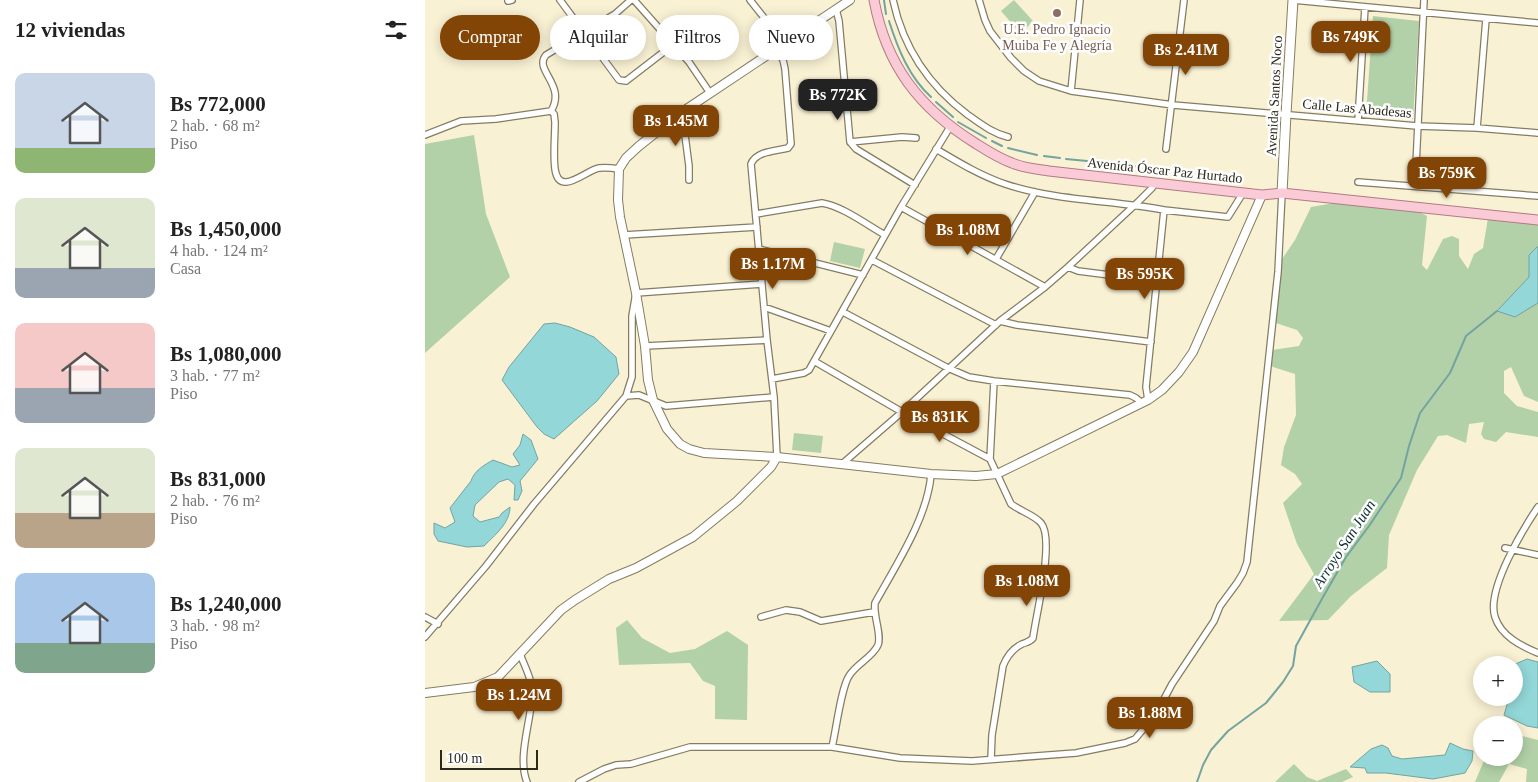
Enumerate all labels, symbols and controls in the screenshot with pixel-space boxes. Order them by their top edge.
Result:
marker: U.E. Pedro Ignacio Muiba Fe y Alegría [1051,7,1063,19]
chip: Comprar [440,15,540,60]
chip: Alquilar [550,15,646,60]
chip: Filtros [656,15,739,60]
chip: Nuevo [749,15,833,60]
icon: filters [382,16,410,44]
text: 12 viviendas [15,18,125,42]
pin: Bs 749K [1305,20,1397,63]
place label: U.E. Pedro Ignacio Muiba Fe y Alegría [1002,22,1112,53]
text: Bs 749K [1322,28,1380,45]
pin: Bs 2.41M [1134,34,1238,76]
street label: Avenida Santos Noco [1264,35,1285,157]
text: Bs 2.41M [1154,41,1218,58]
pin: Bs 772K [792,78,884,121]
text: Bs 772K [809,86,867,103]
text: Bs 772,000 [170,92,266,116]
icon: home [55,93,115,153]
street label: Calle Las Abadesas [1302,96,1412,121]
pin: Bs 1.45M [624,104,728,147]
text: Bs 1.45M [644,112,708,129]
text: 2 hab. · 68 m² [170,117,260,134]
text: Piso [170,135,198,152]
street label: Avenida Óscar Paz Hurtado [1087,154,1243,186]
pin: Bs 759K [1401,156,1493,199]
text: Bs 759K [1418,164,1476,181]
pin: Bs 1.08M [916,214,1020,256]
text: Bs 1,450,000 [170,217,281,241]
icon: home [55,218,115,278]
text: Bs 1.08M [936,221,1000,238]
text: 4 hab. · 124 m² [170,242,268,259]
pin: Bs 1.17M [721,248,825,290]
text: Bs 1.17M [741,255,805,272]
pin: Bs 595K [1099,258,1191,300]
text: Casa [170,260,201,277]
text: Bs 595K [1116,265,1174,282]
text: Bs 1,080,000 [170,342,281,366]
icon: home [55,343,115,403]
text: 3 hab. · 77 m² [170,367,260,384]
text: Piso [170,385,198,402]
pin: Bs 831K [894,400,986,443]
text: Bs 831K [911,408,969,425]
text: Bs 831,000 [170,467,266,491]
icon: home [55,468,115,528]
text: 2 hab. · 76 m² [170,492,260,509]
water label: Arroyo San Juan [1309,497,1378,592]
text: Piso [170,510,198,527]
pin: Bs 1.08M [975,564,1079,607]
text: Bs 1.08M [995,572,1059,589]
text: Bs 1,240,000 [170,592,281,616]
icon: home [55,593,115,653]
text: 3 hab. · 98 m² [170,617,260,634]
text: Piso [170,635,198,652]
map controls [1473,656,1523,766]
button: + [1473,656,1523,706]
pin: Bs 1.24M [467,678,571,721]
text: Bs 1.24M [487,686,551,703]
pin: Bs 1.88M [1098,696,1202,739]
text: Bs 1.88M [1118,704,1182,721]
button: − [1473,716,1523,766]
scale bar [440,747,537,770]
text: 100 m [447,751,482,766]

